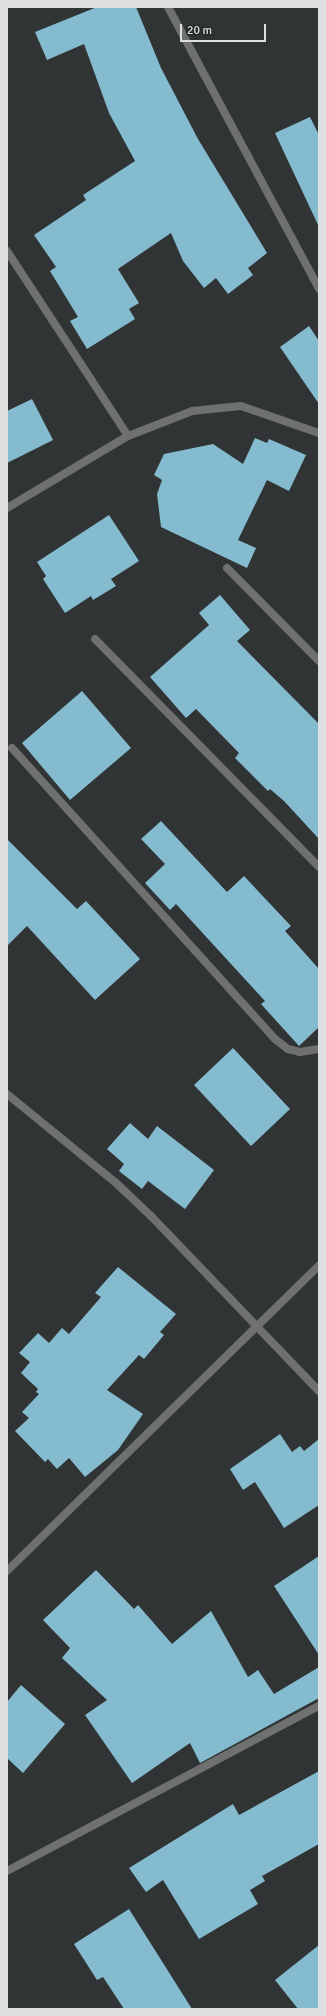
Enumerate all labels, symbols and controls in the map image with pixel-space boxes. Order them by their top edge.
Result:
scale bar [182,16,268,42]
text: 20 m [187,23,212,38]

